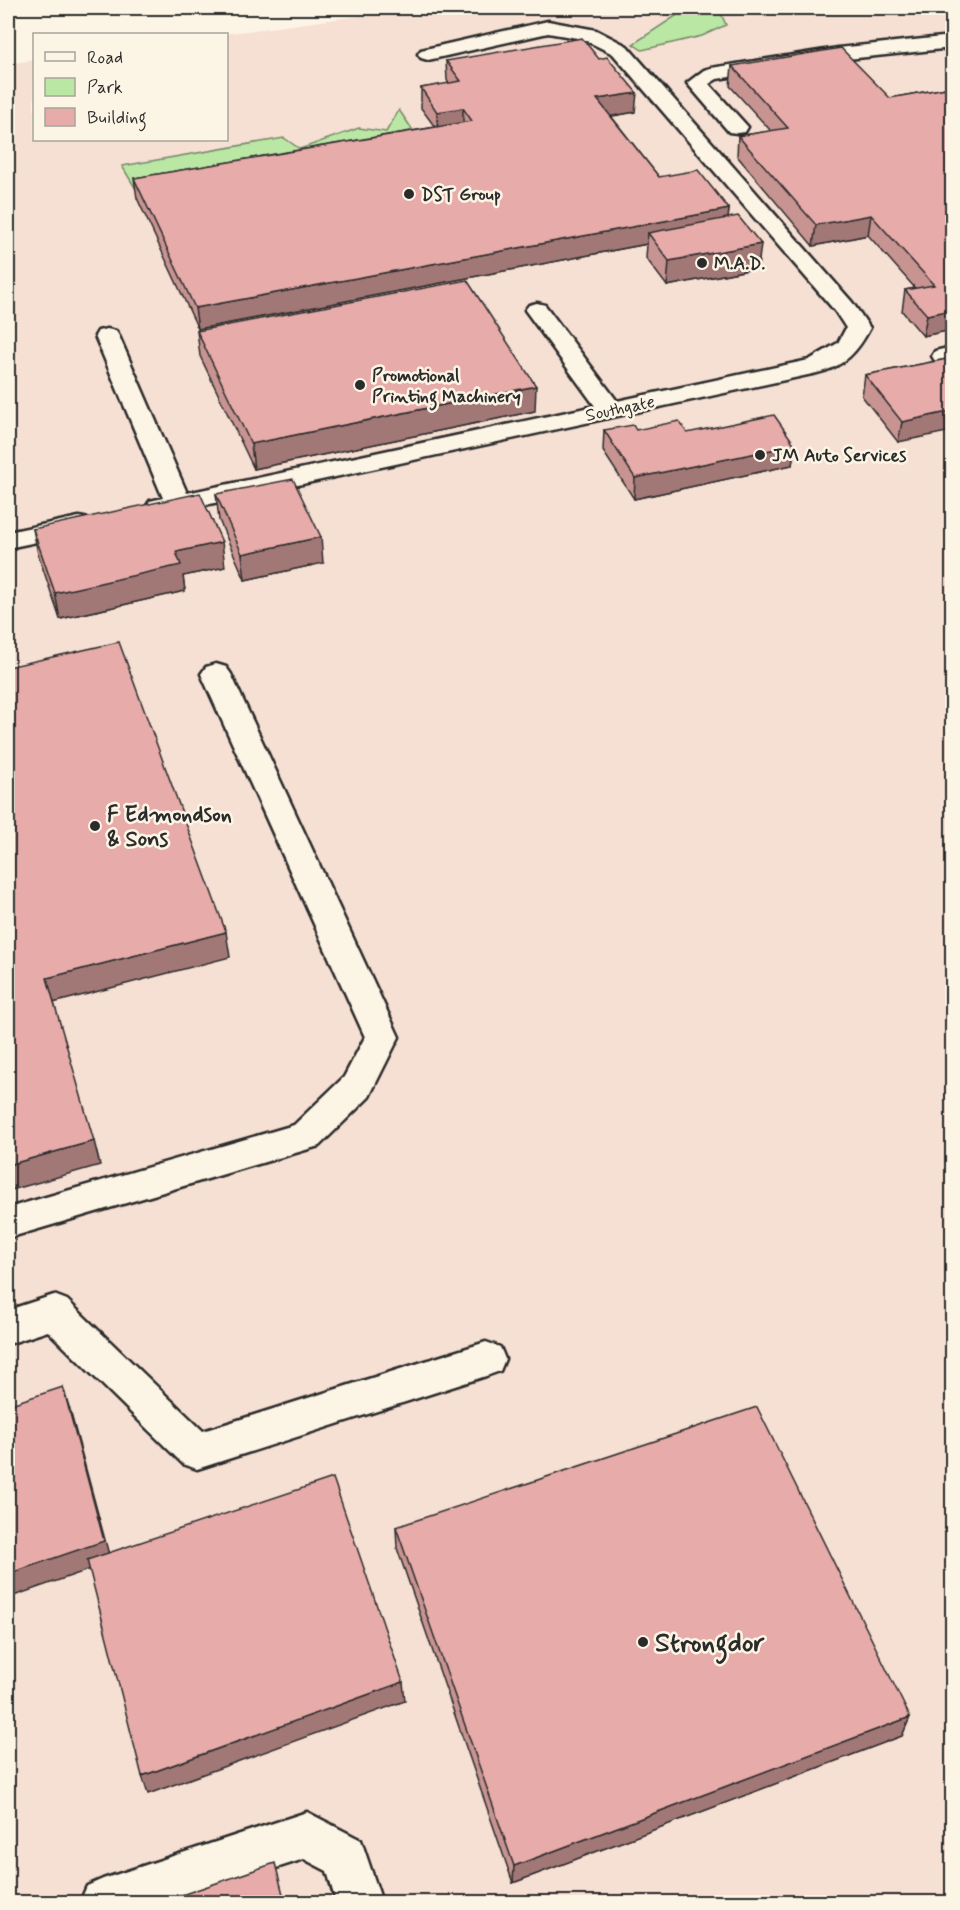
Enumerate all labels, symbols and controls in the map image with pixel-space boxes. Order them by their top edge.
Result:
legend [33,33,228,141]
text: Road [87,46,123,70]
text: Park [87,76,123,100]
text: Building [87,106,147,132]
place label: DST Group [421,183,501,207]
marker: DST Group [402,187,416,201]
place label: M.A.D. [714,252,765,276]
marker: M.A.D. [695,256,709,270]
place label: Promotional Printing Machinery [372,364,521,411]
marker: Promotional Printing Machinery [353,378,367,392]
street label: Southgate [583,390,657,428]
place label: JM Auto Services [772,444,906,468]
marker: JM Auto Services [753,448,767,462]
place label: F Edmondson & Sons [107,801,232,854]
marker: F Edmondson & Sons [88,819,102,833]
place label: Strongdor [655,1626,765,1664]
marker: Strongdor [636,1635,650,1649]

